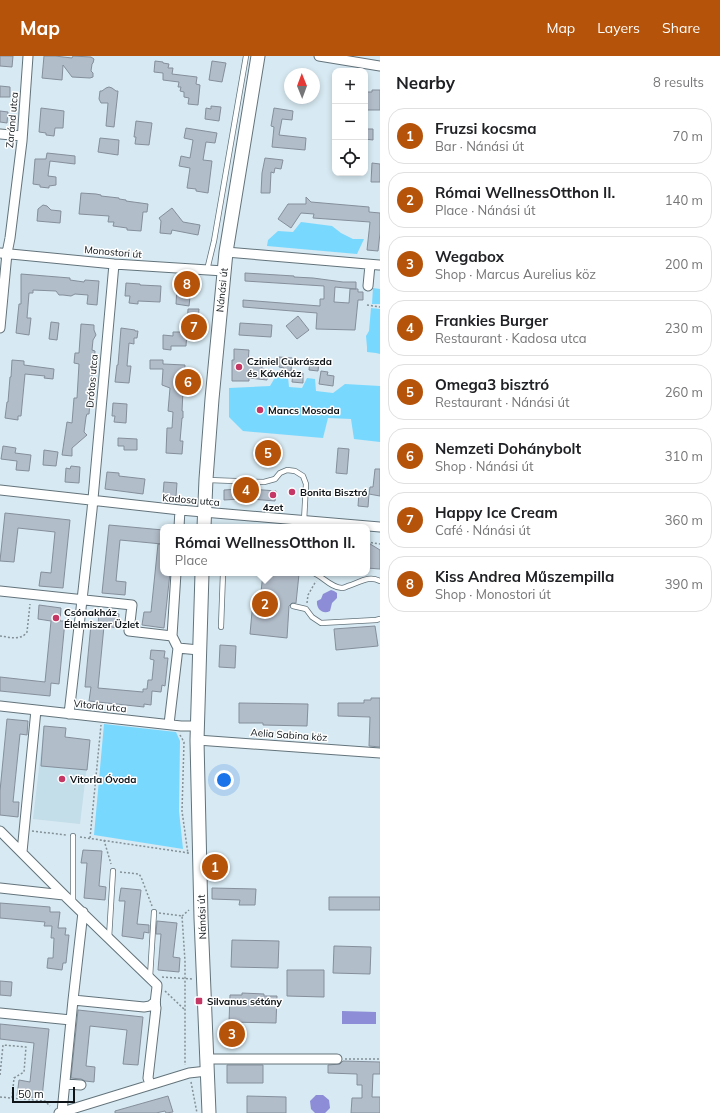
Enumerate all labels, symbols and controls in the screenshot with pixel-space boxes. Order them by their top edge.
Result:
text: Map [20,16,60,40]
text: Map [546,19,575,37]
text: Layers [597,19,640,37]
text: Share [662,19,700,37]
north arrow [284,68,320,104]
map controls [332,68,368,176]
button: + [332,68,368,104]
text: Nearby [396,72,455,93]
text: 8 results [653,74,704,90]
street label: Zaránd utca [3,91,21,149]
button: − [332,104,368,140]
text: Fruzsi kocsma [435,119,537,138]
text: 1 [406,128,414,144]
text: 70 m [673,128,703,144]
text: Bar · Nánási út [435,138,524,154]
button: locate [332,140,368,176]
text: Római WellnessOtthon II. [435,183,615,202]
text: 2 [406,192,414,208]
text: 140 m [665,192,703,208]
text: Place · Nánási út [435,202,535,218]
street label: Monostori út [84,243,143,261]
text: Wegabox [435,247,504,266]
text: 3 [406,256,414,272]
text: 200 m [665,256,703,272]
text: Shop · Marcus Aurelius köz [435,266,596,282]
street label: Nánási út [213,267,231,313]
pin: 8 [174,269,200,299]
text: Frankies Burger [435,311,548,330]
pin: 7 [181,312,207,342]
text: 4 [406,320,414,336]
text: 230 m [665,320,703,336]
text: Restaurant · Kadosa utca [435,330,587,346]
street label: Drótos utca [83,354,101,408]
place label: Cziniel Cukrászda és Kávéház [247,355,332,380]
marker: Cziniel Cukrászda és Kávéház [234,362,244,372]
pin: 6 [175,367,201,397]
text: Omega3 bisztró [435,375,549,394]
text: 5 [406,384,414,400]
text: 260 m [665,384,703,400]
text: Restaurant · Nánási út [435,394,569,410]
place label: Mancs Mosoda [268,404,340,417]
marker: Mancs Mosoda [255,405,265,415]
pin: 5 [255,438,281,468]
text: Nemzeti Dohánybolt [435,439,581,458]
text: 6 [406,448,414,464]
text: 310 m [665,448,703,464]
text: Shop · Nánási út [435,458,534,474]
pin: 4 [233,475,259,505]
place label: Bonita Bisztró [300,486,368,499]
marker: Bonita Bisztró [287,487,297,497]
marker: 4zet [268,490,278,500]
street label: Kadosa utca [162,491,220,509]
place label: 4zet [263,501,283,514]
text: Happy Ice Cream [435,503,558,522]
text: 7 [406,512,414,528]
text: 360 m [665,512,703,528]
text: Café · Nánási út [435,522,530,538]
popup [160,524,370,576]
text: Római WellnessOtthon II. [175,533,355,552]
text: Place [175,552,208,568]
text: Kiss Andrea Műszempilla [435,567,614,586]
text: 8 [406,576,414,592]
text: 390 m [665,576,703,592]
text: Shop · Monostori út [435,586,551,602]
pin: 2 [252,589,278,619]
place label: Csónakház Élelmiszer Üzlet [64,606,139,631]
marker: Csónakház Élelmiszer Üzlet [51,613,61,623]
street label: Vitorla utca [73,697,127,715]
street label: Aelia Sabina köz [250,726,328,744]
your location [214,770,234,790]
place label: Vitorla Óvoda [69,773,137,786]
marker: Vitorla Óvoda [57,774,67,784]
pin: 1 [202,852,228,882]
street label: Nánási út [195,894,209,939]
place label: Silvanus sétány [207,995,282,1008]
marker: Silvanus sétány [194,996,204,1006]
pin: 3 [219,1019,245,1049]
scale bar [12,1085,75,1104]
text: 50 m [18,1087,44,1101]

